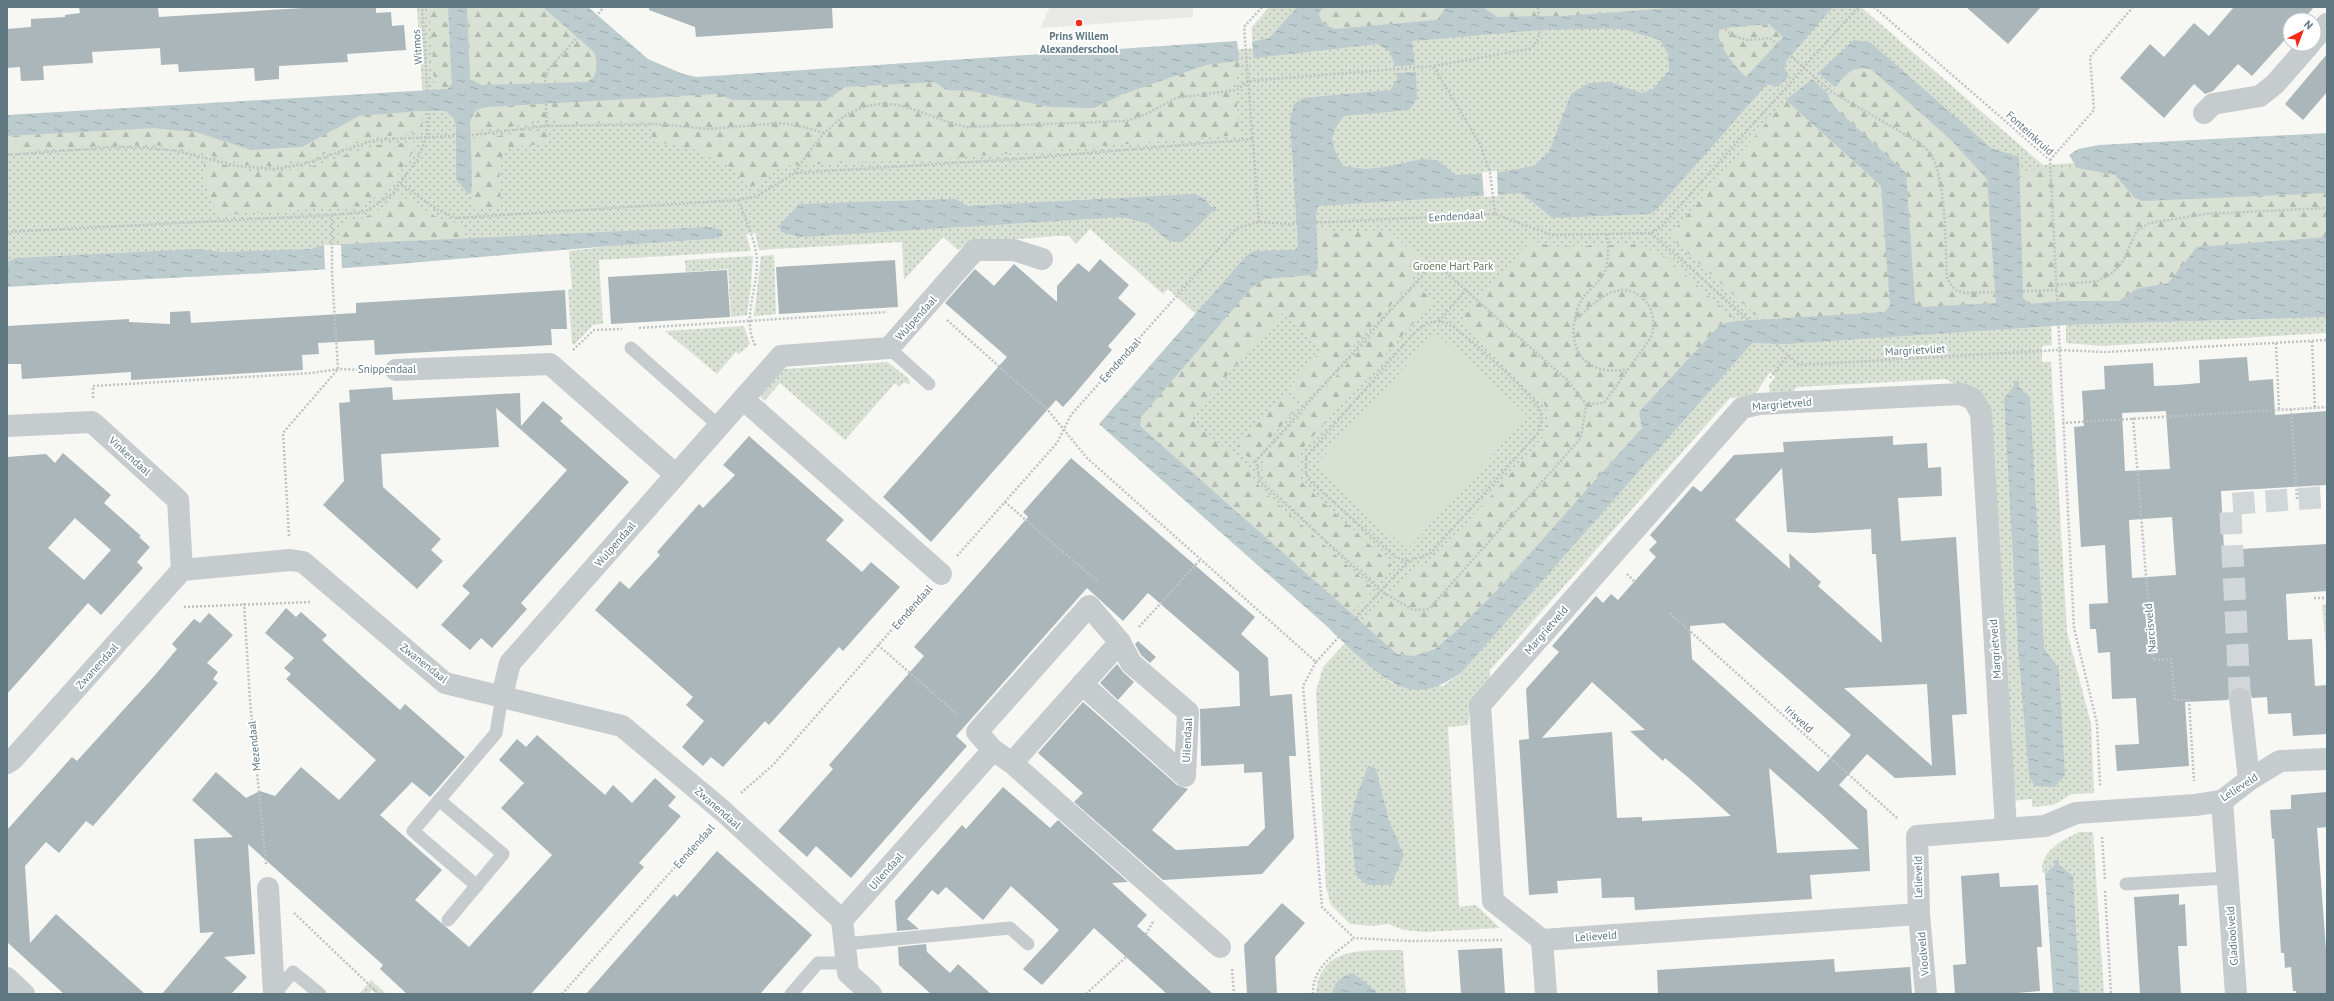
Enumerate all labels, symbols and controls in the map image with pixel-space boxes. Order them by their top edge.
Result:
north arrow [2282,12,2322,52]
text: N [2301,17,2316,32]
marker: Prins Willem Alexanderschool [1074,18,1084,28]
street label: Witmos [409,29,425,65]
place label: Prins Willem Alexanderschool [1040,29,1119,56]
street label: Fonteinkruid [2003,108,2057,158]
street label: Eendendaal [1428,208,1485,224]
park label: Groene Hart Park [1413,259,1494,273]
street label: Wulpendaal [892,292,940,343]
street label: Eendendaal [1096,334,1144,385]
street label: Margrietvliet [1884,341,1946,359]
street label: Snippendaal [358,362,417,376]
street label: Margrietveld [1752,394,1812,414]
street label: Vinkendaal [105,433,155,479]
street label: Wulpendaal [592,518,639,570]
street label: Eendendaal [889,581,936,632]
street label: Margrietveld [1521,603,1571,657]
street label: Narcisveld [2141,603,2159,653]
street label: Margrietveld [1986,619,2004,679]
street label: Zwanendaal [73,640,122,692]
street label: Zwanendaal [397,640,451,687]
street label: Irisveld [1782,702,1817,736]
street label: Uilendaal [1179,716,1195,763]
street label: Mezendaal [244,719,264,772]
street label: Lelieveld [2218,770,2261,804]
street label: Zwanendaal [692,784,745,832]
street label: Eendendaal [670,820,718,871]
street label: Uilendaal [866,849,907,892]
street label: Lelieveld [1911,856,1925,898]
street label: Gladioolveld [2223,906,2241,966]
street label: Lelieveld [1575,928,1618,944]
street label: Vioolveld [1914,931,1932,978]

